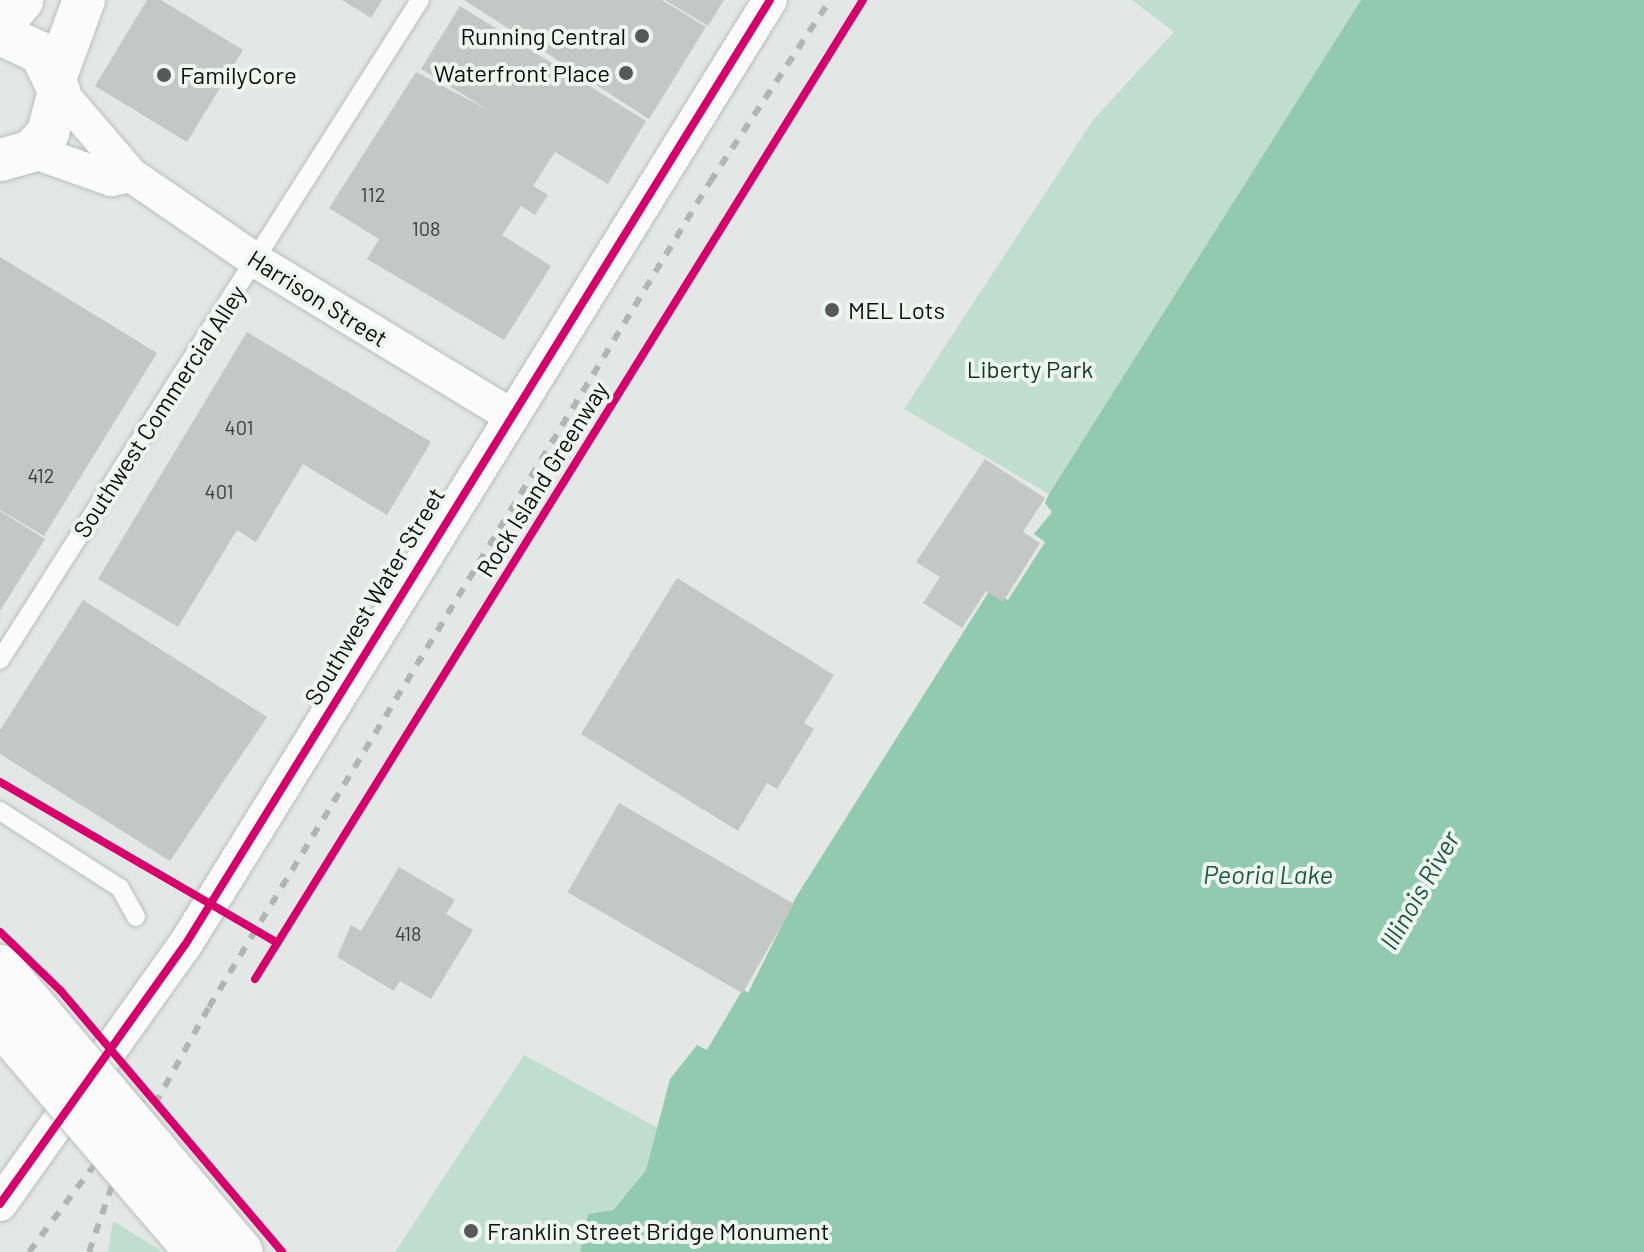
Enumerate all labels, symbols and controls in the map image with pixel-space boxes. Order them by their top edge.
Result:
place label: Running Central [460,22,626,50]
marker: Running Central [633,27,651,45]
place label: Waterfront Place [434,59,610,87]
place label: FamilyCore [180,61,297,89]
marker: Waterfront Place [617,64,635,82]
marker: FamilyCore [155,66,173,84]
house number: 112 [361,182,385,206]
house number: 108 [412,216,440,240]
street label: Harrison Street [243,244,393,352]
street label: Southwest Commercial Alley [67,280,251,542]
place label: MEL Lots [848,296,945,324]
marker: MEL Lots [823,301,841,319]
park label: Liberty Park [967,355,1093,383]
street label: Rock Island Greenway [470,376,614,582]
house number: 401 [225,415,253,439]
house number: 412 [28,463,54,487]
house number: 401 [205,479,233,503]
street label: Southwest Water Street [298,482,450,710]
water label: Illinois River [1373,825,1465,955]
water label: Peoria Lake [1203,858,1333,890]
house number: 418 [395,921,421,945]
place label: Franklin Street Bridge Monument [487,1217,830,1245]
marker: Franklin Street Bridge Monument [462,1222,480,1240]

